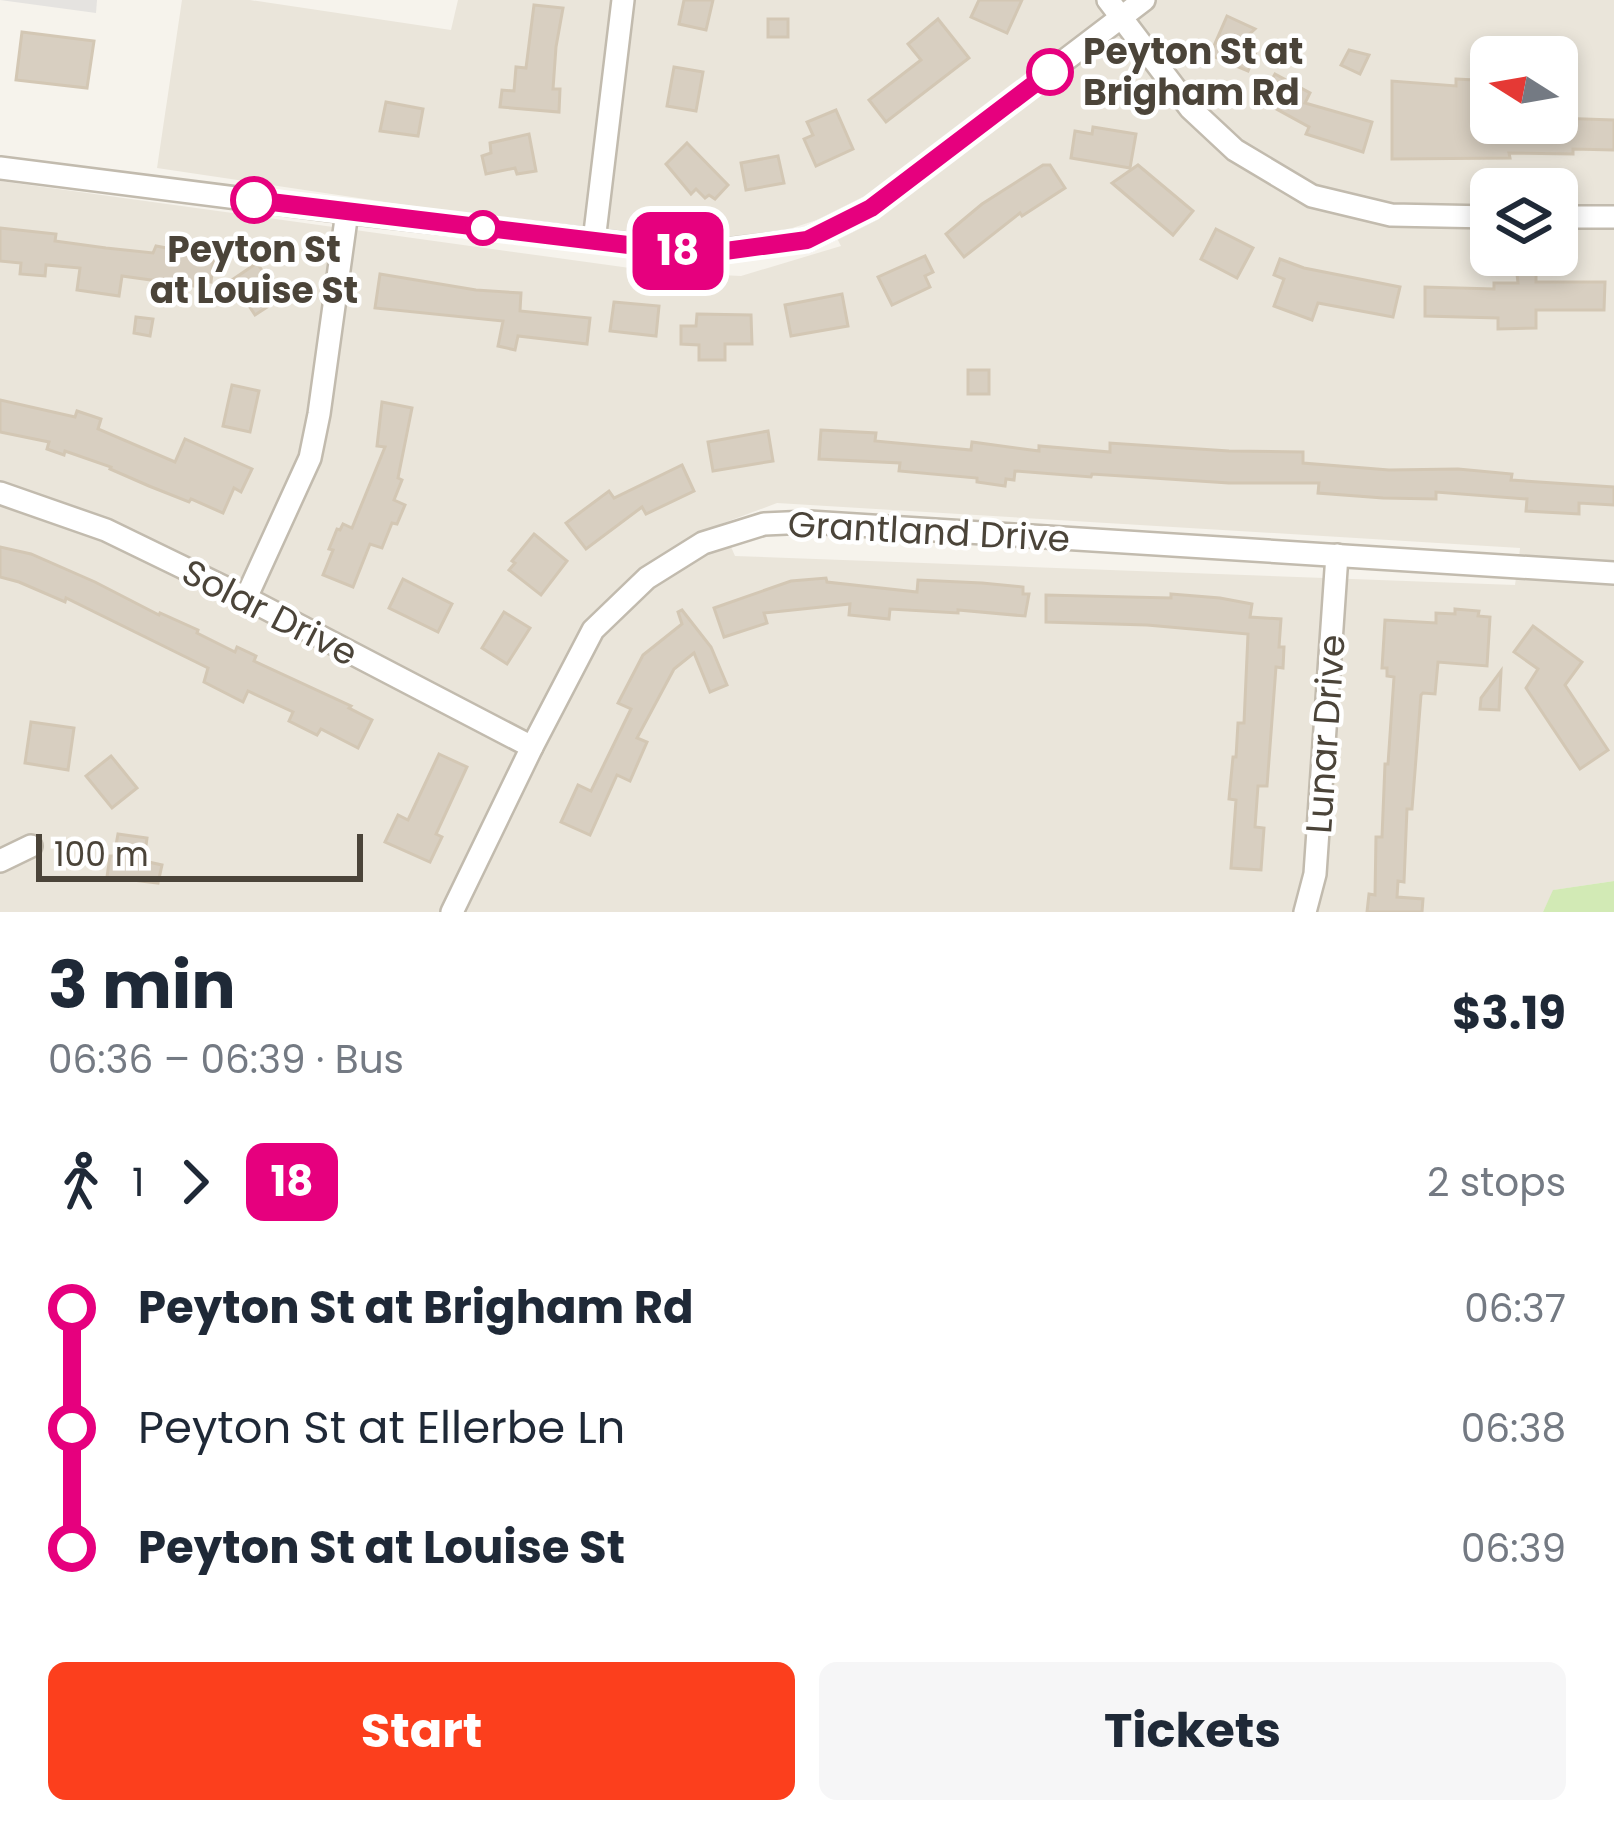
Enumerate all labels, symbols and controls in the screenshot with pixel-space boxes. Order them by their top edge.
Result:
place label: Peyton St at Brigham Rd [1083,26,1303,118]
north arrow [1470,36,1578,144]
map controls [1470,36,1578,276]
marker: Peyton St at Brigham Rd [1028,50,1072,94]
button: layers [1470,168,1578,276]
marker: Peyton St at Louise St [232,178,276,222]
unlabelled marker [467,212,499,244]
line badge: 18 [624,212,732,290]
text: 18 [656,221,700,280]
place label: Peyton St at Louise St [150,224,358,316]
street label: Grantland Drive [787,499,1071,564]
street label: Solar Drive [173,546,366,678]
street label: Lunar Drive [1293,633,1358,835]
scale bar [36,828,363,881]
text: 100 m [54,831,149,878]
text: 3 min [48,939,236,1031]
text: $3.19 [1452,982,1566,1045]
text: 06:36 – 06:39 · Bus [48,1032,404,1087]
icon: walk [48,1149,114,1215]
icon: forward [162,1149,228,1215]
text: 18 [270,1152,314,1211]
text: 1 [132,1155,144,1210]
text: 2 stops [1427,1155,1566,1210]
text: Peyton St at Brigham Rd [138,1276,694,1339]
text: 06:37 [1464,1281,1566,1336]
text: Peyton St at Ellerbe Ln [138,1396,625,1459]
text: 06:38 [1461,1401,1566,1456]
text: Peyton St at Louise St [138,1516,625,1579]
text: 06:39 [1461,1521,1566,1576]
button: Start [48,1662,795,1800]
button: Tickets [819,1662,1566,1800]

